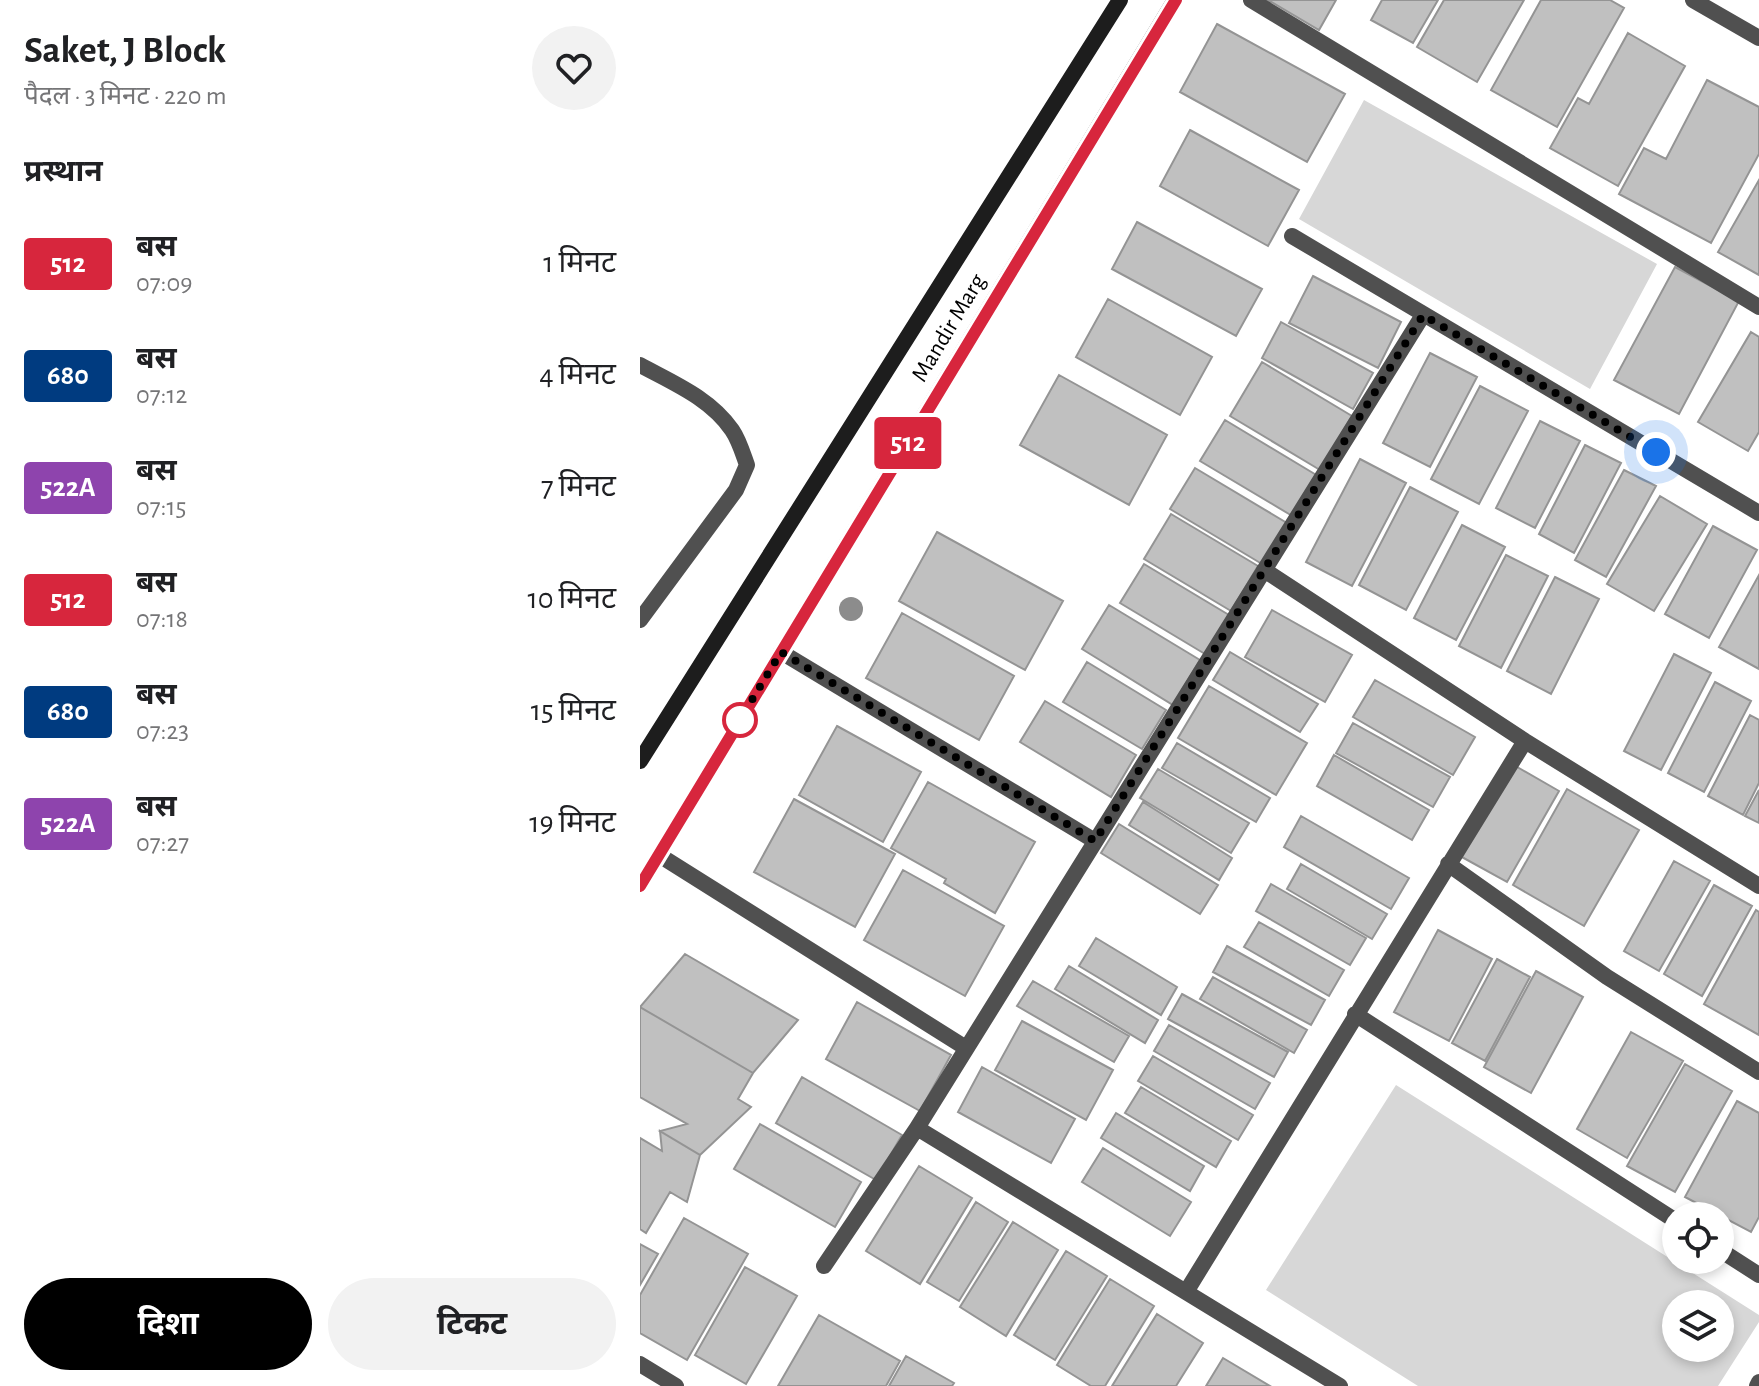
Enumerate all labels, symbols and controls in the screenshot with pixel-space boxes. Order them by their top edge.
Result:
button: heart [532,26,616,110]
text: Saket, J Block [24,32,226,70]
text: पैदल · 3 मिनट · 220 m [24,83,227,109]
text: प्रस्थान [24,157,103,187]
text: बस [136,232,177,262]
text: 1 मिनट [543,248,616,278]
text: 512 [50,250,86,278]
text: 07:09 [136,270,192,296]
street label: Mandir Marg [908,270,991,386]
text: बस [136,344,177,374]
text: 4 मिनट [539,360,616,390]
text: 680 [47,362,89,390]
text: 07:12 [136,382,187,408]
line badge: 512 [862,417,954,469]
text: 512 [890,429,926,457]
your location [1636,432,1676,472]
text: बस [136,456,177,486]
text: 7 मिनट [541,472,616,502]
text: 522A [40,474,96,502]
text: 07:15 [136,494,186,520]
text: बस [136,568,177,598]
text: 10 मिनट [527,584,616,614]
text: 512 [50,586,86,614]
text: 07:18 [136,606,188,632]
text: बस [136,680,177,710]
text: 15 मिनट [531,696,616,726]
text: 680 [47,698,89,726]
unlabelled marker [723,703,757,737]
text: 07:23 [136,718,189,744]
text: बस [136,792,177,822]
text: 19 मिनट [529,808,616,838]
text: 522A [40,810,96,838]
text: 07:27 [136,830,189,856]
map controls [1662,1202,1734,1362]
button: locate [1662,1202,1734,1274]
button: दिशा [24,1278,312,1370]
button: टिकट [328,1278,616,1370]
button: layers [1662,1290,1734,1362]

